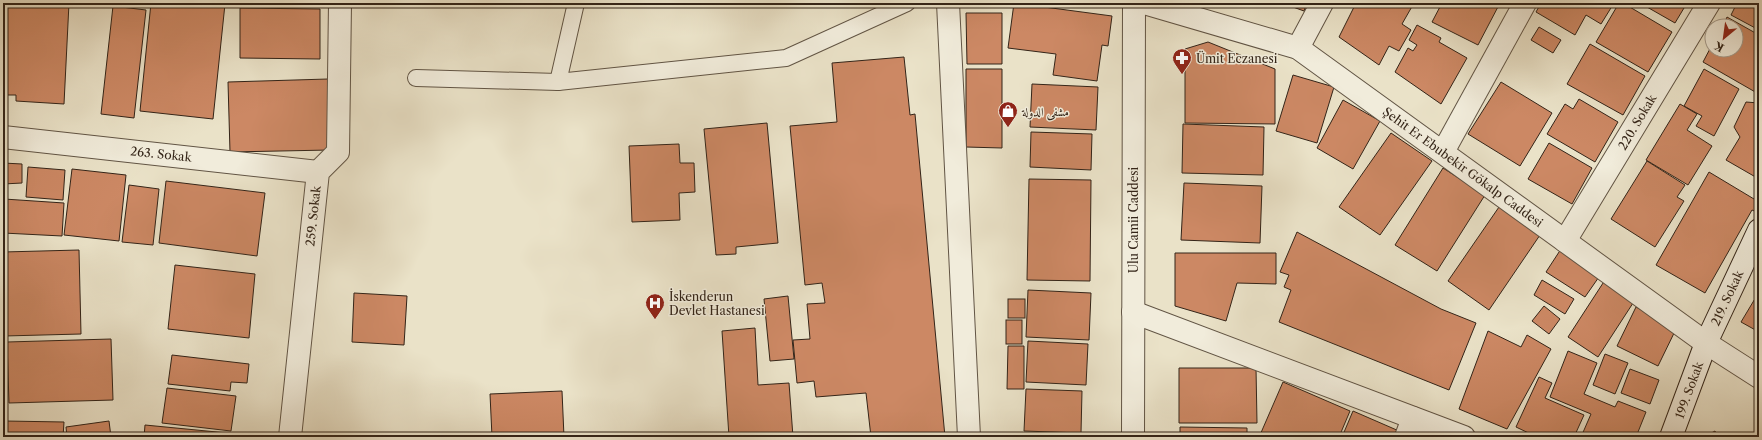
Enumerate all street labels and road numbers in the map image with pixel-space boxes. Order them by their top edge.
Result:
street label: 220. Sokak [1615,91,1660,152]
street label: Şehit Er Ebubekir Gökalp Caddesi [1380,104,1546,230]
street label: 263. Sokak [130,143,193,165]
street label: Ulu Camii Caddesi [1126,166,1141,273]
street label: 259. Sokak [302,184,324,247]
street label: 219. Sokak [1708,267,1747,328]
street label: 199. Sokak [1672,359,1707,420]

